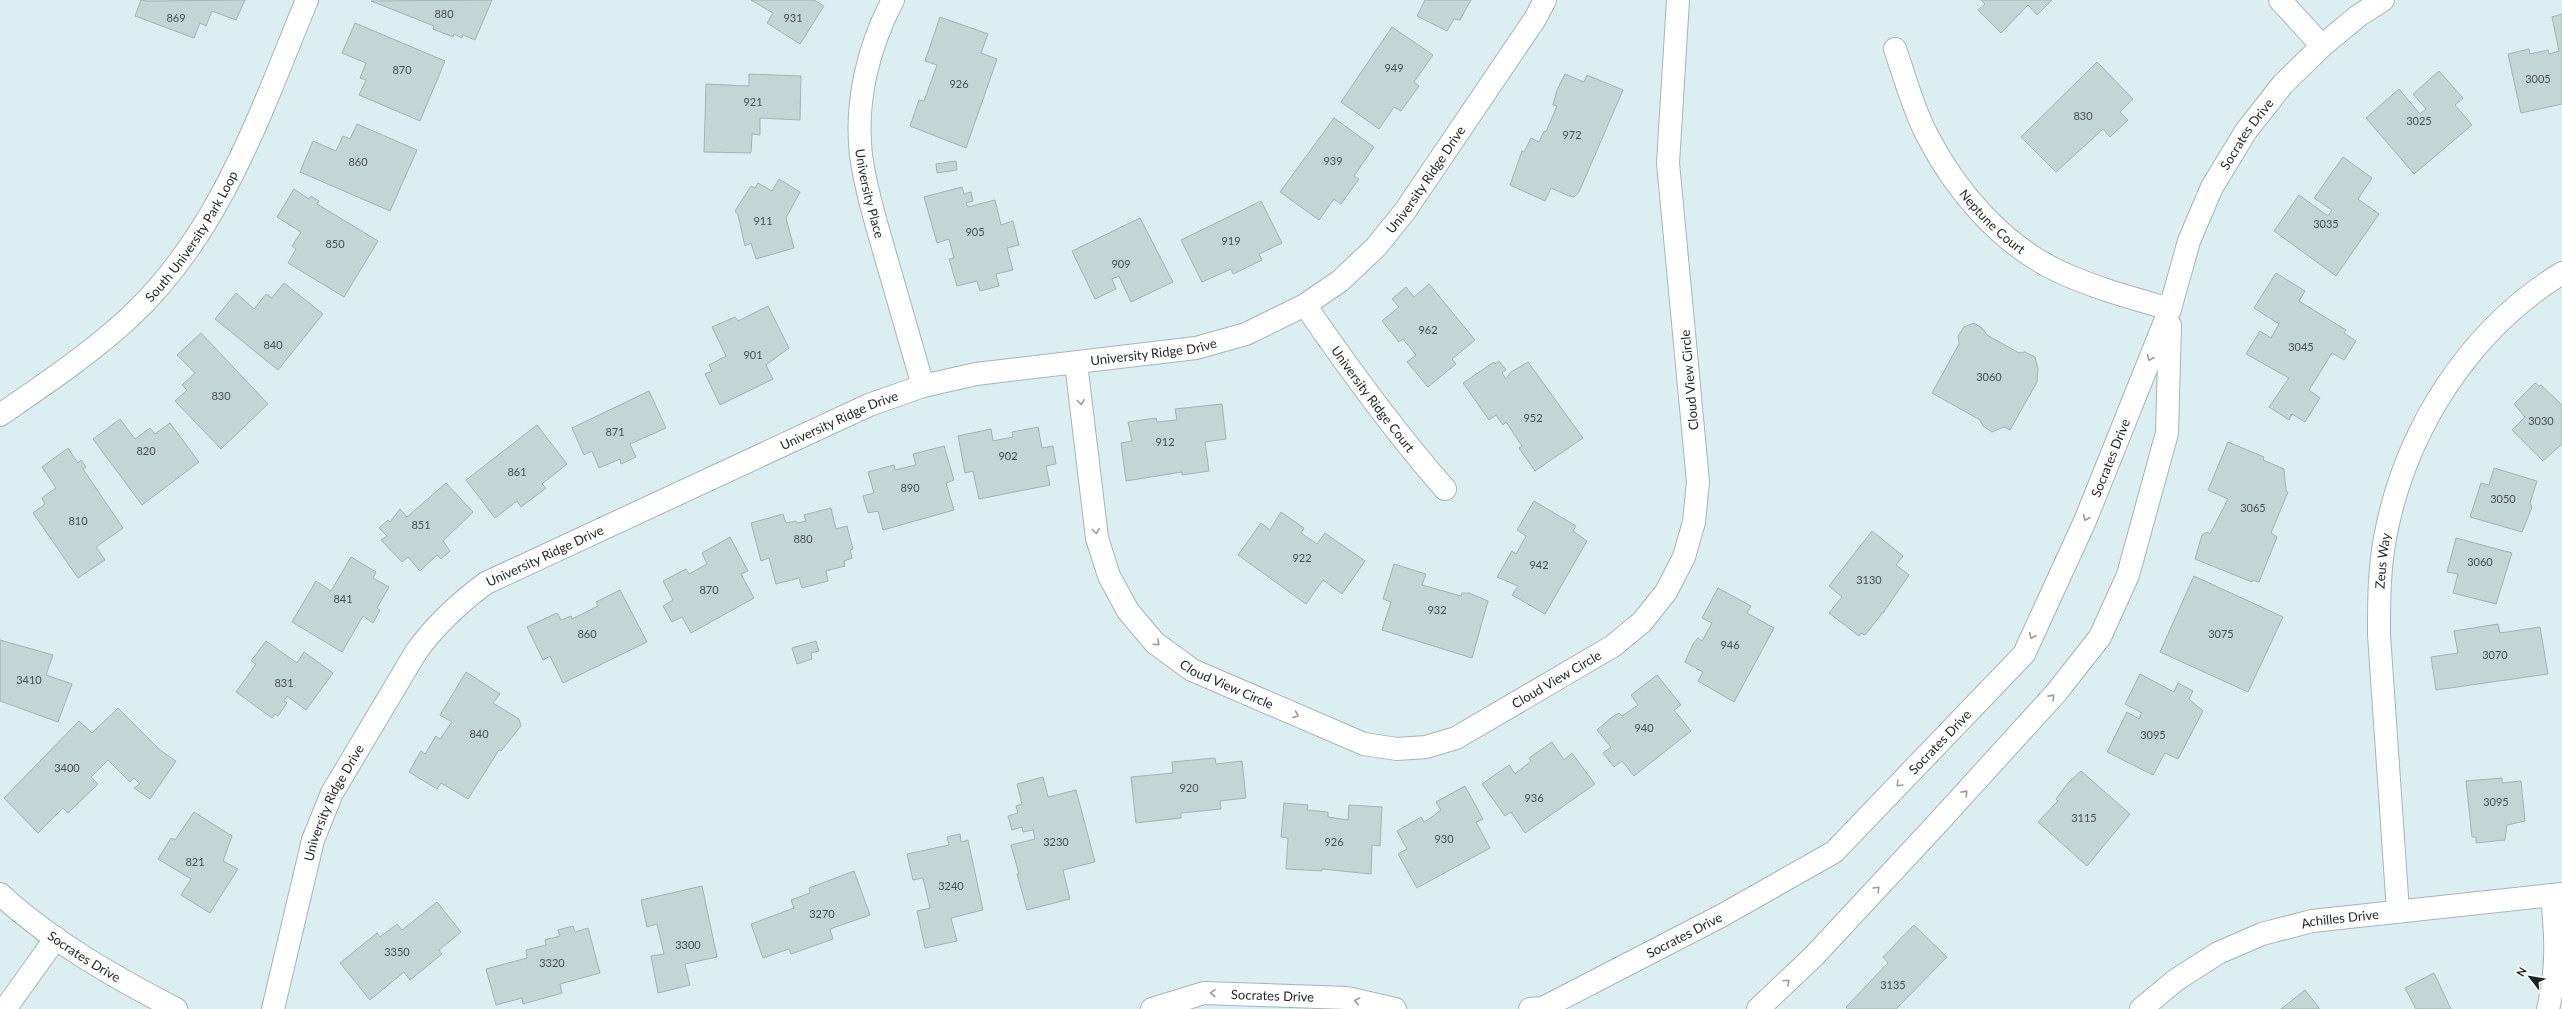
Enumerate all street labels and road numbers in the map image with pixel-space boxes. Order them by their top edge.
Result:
street label: Socrates Drive [2216,95,2277,173]
street label: University Ridge Drive [1382,123,1468,236]
street label: University Place [852,148,888,240]
street label: South University Park Loop [142,168,241,305]
street label: Neptune Court [1956,186,2029,257]
street label: Cloud View Circle [1677,329,1701,431]
street label: University Ridge Drive [1089,335,1219,368]
street label: University Ridge Court [1328,343,1419,455]
street label: University Ridge Drive [777,387,900,453]
street label: Socrates Drive [2087,416,2133,499]
street label: University Ridge Drive [484,522,606,590]
street label: Zeus Way [2372,531,2394,589]
street label: Cloud View Circle [1509,647,1604,712]
street label: Cloud View Circle [1177,656,1276,712]
street label: Socrates Drive [1905,706,1974,777]
street label: University Ridge Drive [300,741,367,863]
street label: Achilles Drive [2299,906,2380,932]
street label: Socrates Drive [1644,909,1725,961]
street label: Socrates Drive [45,927,124,985]
street label: Socrates Drive [1231,986,1315,1005]

